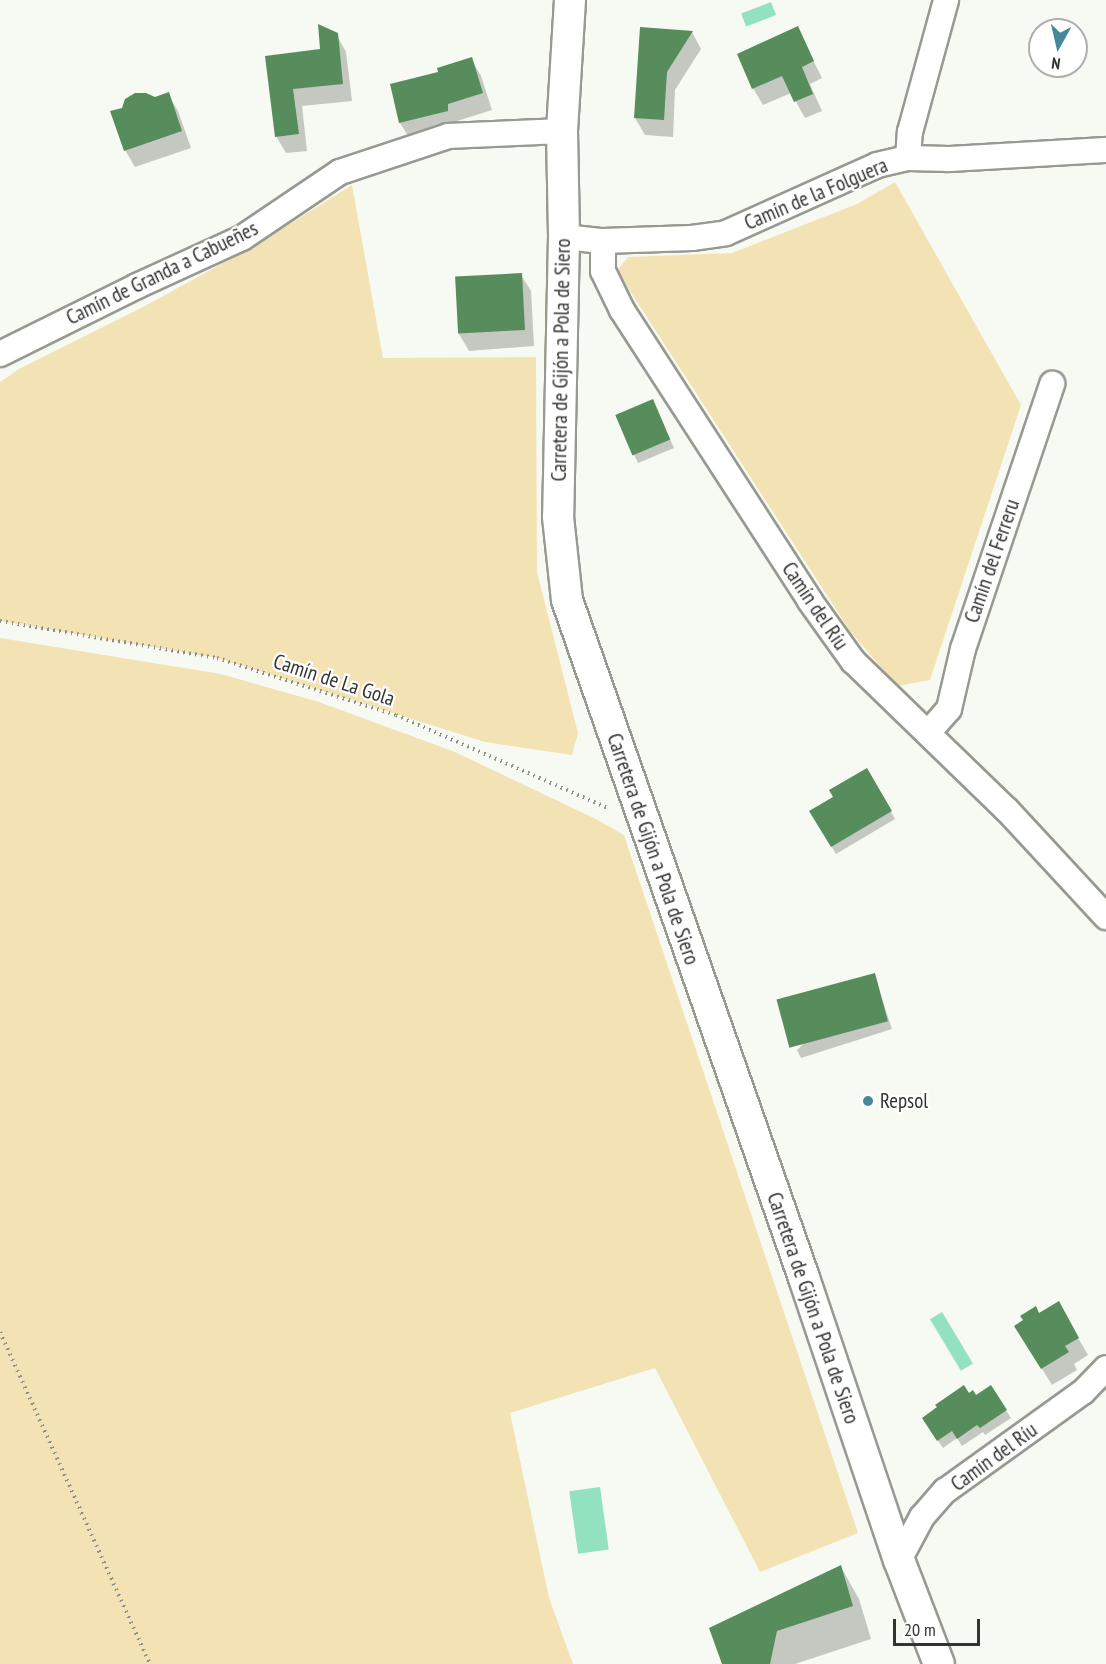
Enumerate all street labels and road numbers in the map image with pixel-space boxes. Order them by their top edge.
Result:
street label: Camín de la Folguera [741,152,891,236]
street label: Camín de Granda a Cabueñes [62,216,262,330]
street label: Carretera de Gijón a Pola de Siero [546,238,576,482]
street label: Camín del Ferreru [959,496,1025,626]
street label: Camín del Ríu [776,557,854,655]
street label: Camín de La Gola [270,649,398,711]
street label: Carretera de Gijón a Pola de Siero [602,730,704,968]
street label: Carretera de Gijón a Pola de Siero [762,1189,864,1427]
street label: Camín del Ríu [946,1417,1042,1497]

